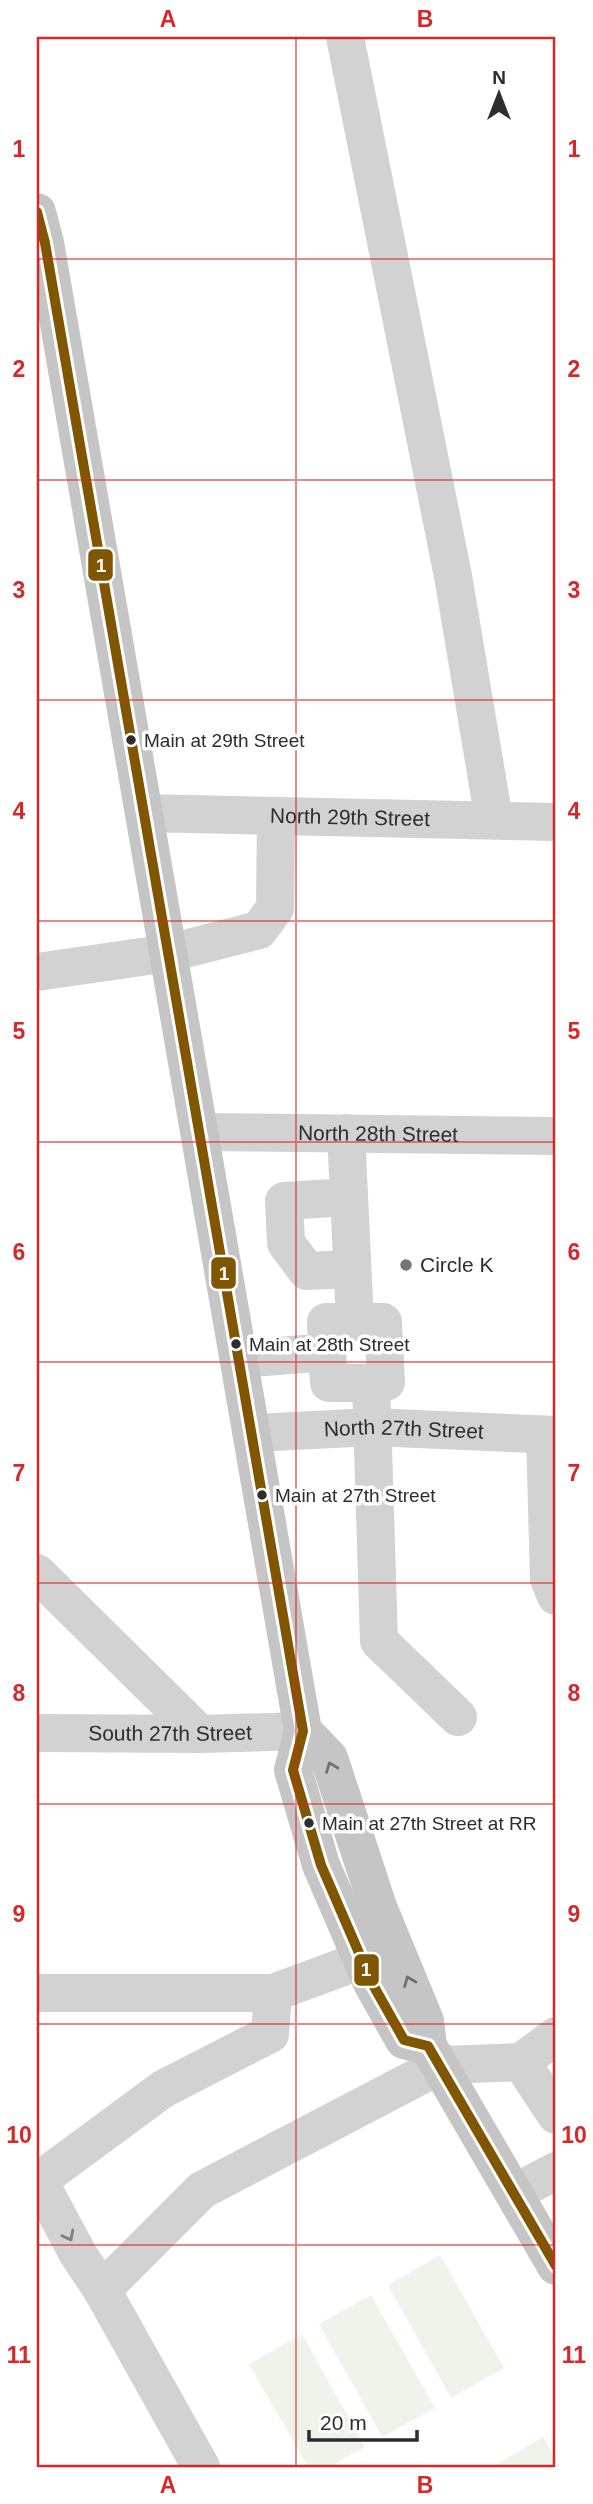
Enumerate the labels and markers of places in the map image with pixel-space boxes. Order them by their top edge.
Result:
place label: Main at 29th Street [144,730,305,751]
marker: Main at 29th Street [124,733,138,747]
place label: Circle K [420,1253,494,1276]
marker: Circle K [398,1257,414,1273]
place label: Main at 28th Street [249,1334,410,1355]
marker: Main at 28th Street [229,1337,243,1351]
place label: Main at 27th Street [275,1485,436,1506]
marker: Main at 27th Street [255,1488,269,1502]
place label: Main at 27th Street at RR [322,1813,536,1834]
marker: Main at 27th Street at RR [302,1816,316,1830]

